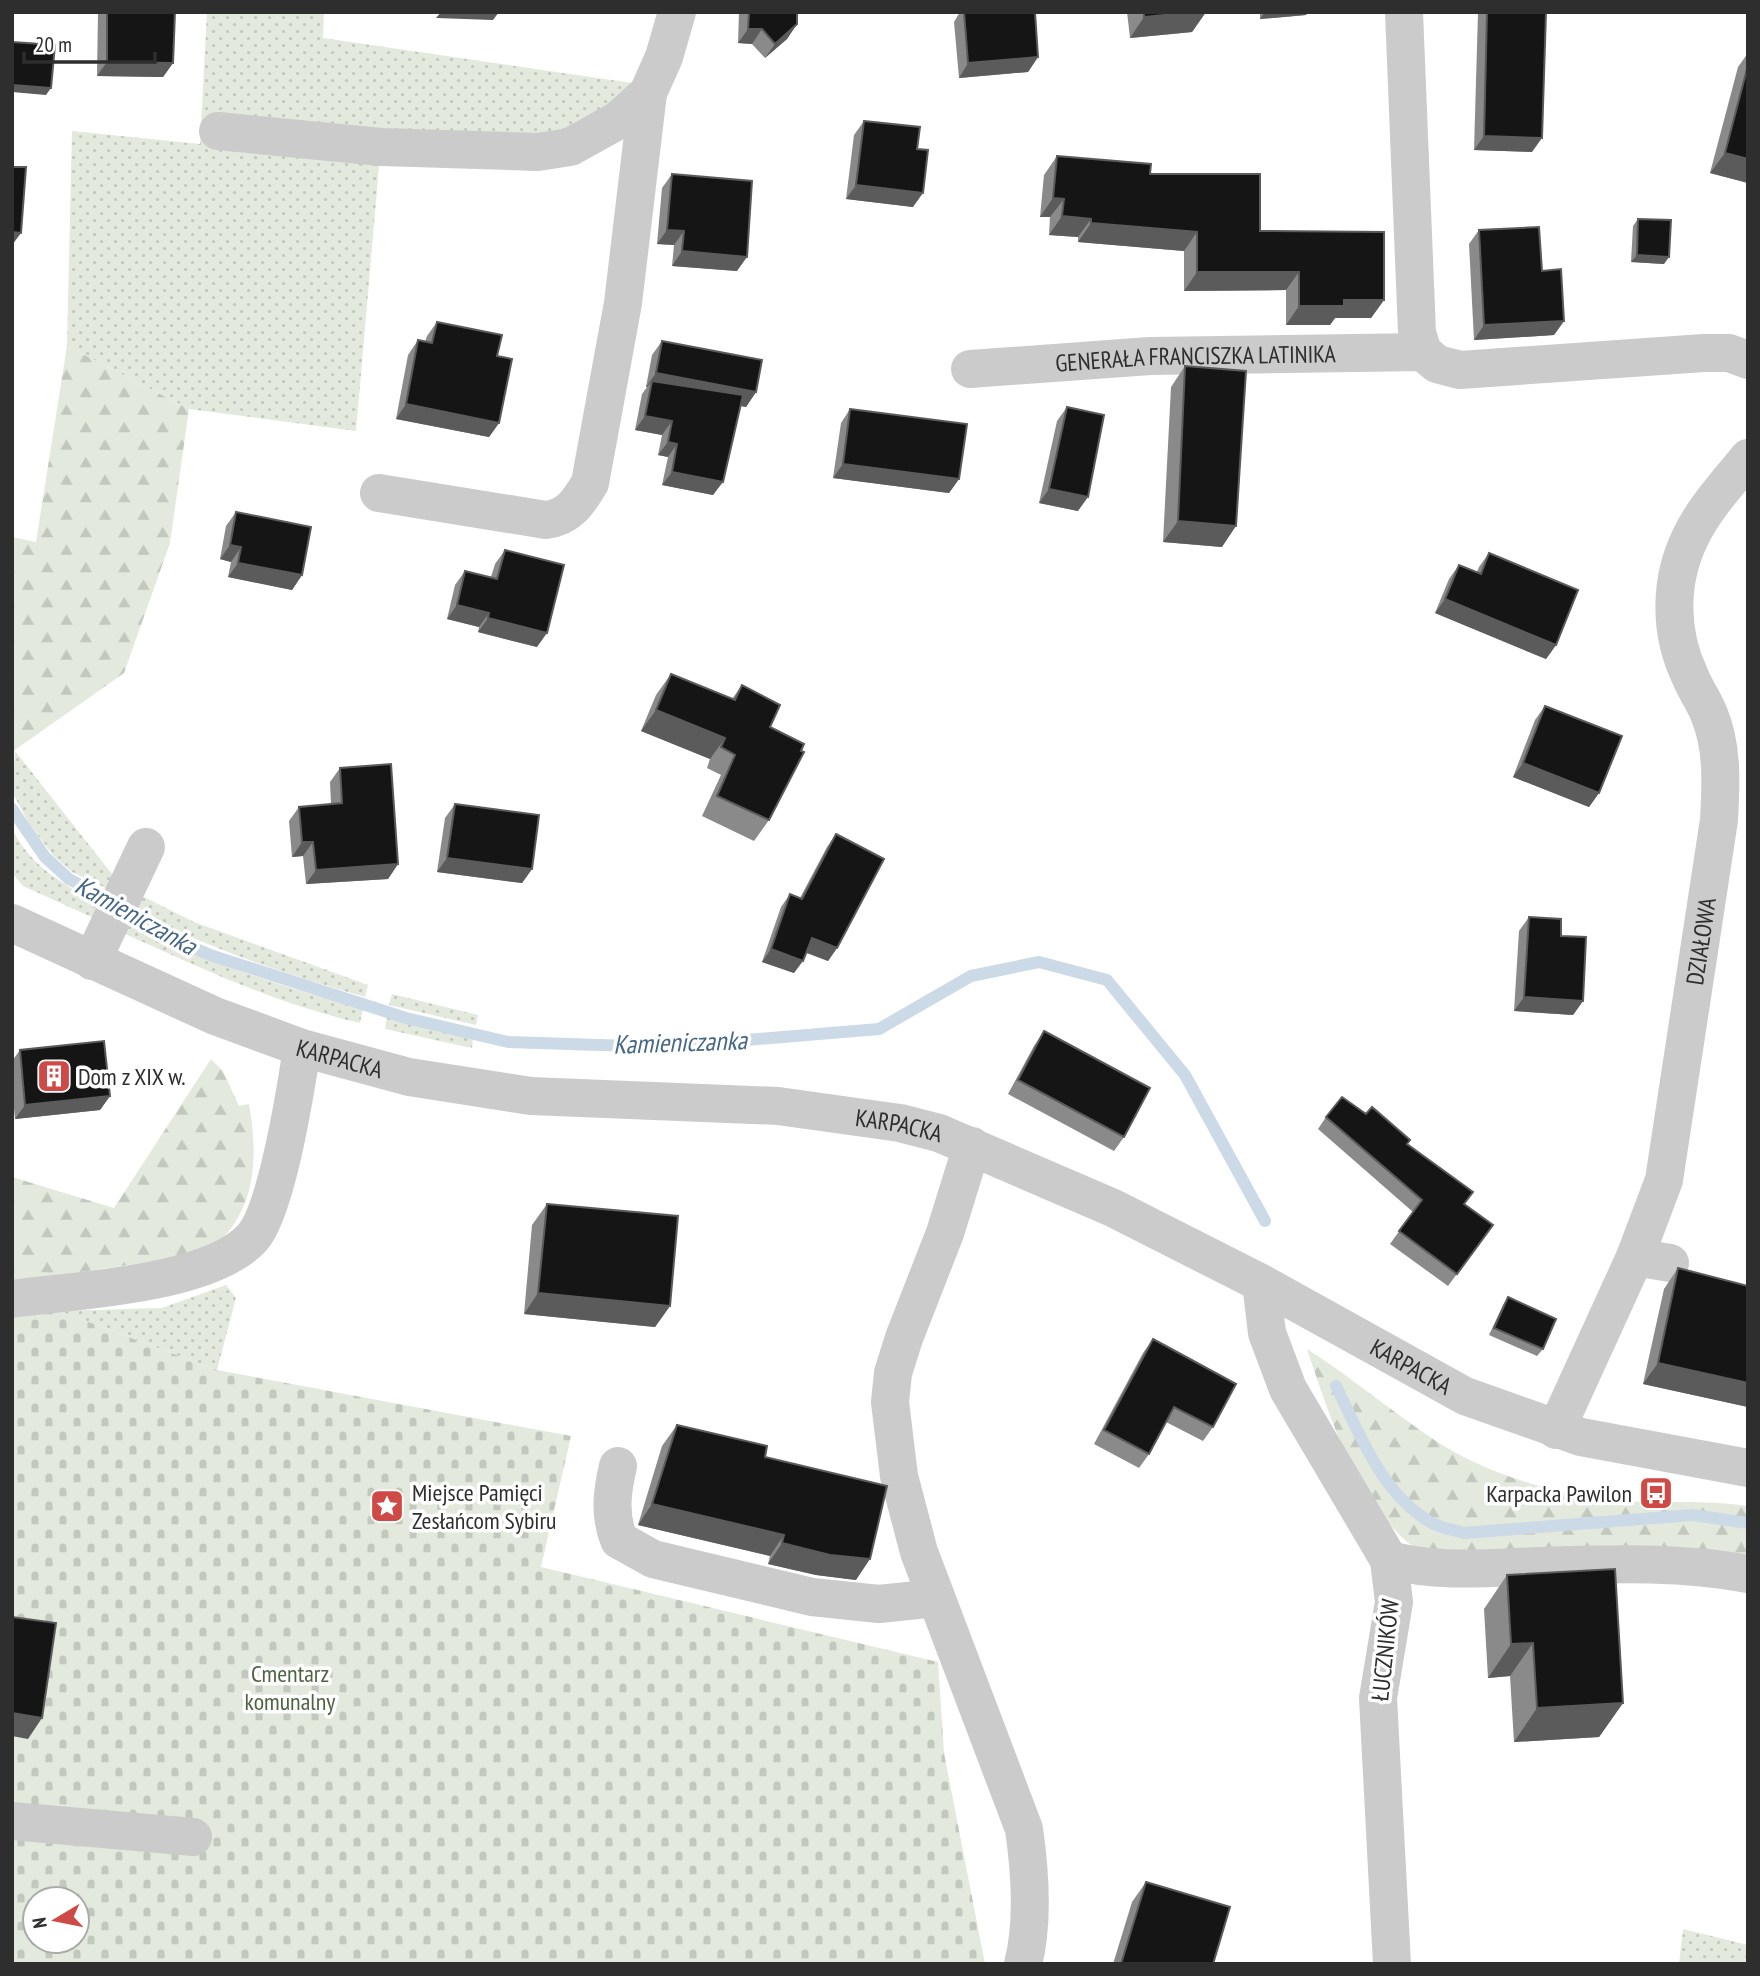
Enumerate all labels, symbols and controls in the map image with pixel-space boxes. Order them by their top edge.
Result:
scale bar [24,21,156,65]
text: 20 m [35,31,72,58]
street label: GENERAŁA FRANCISZKA LATINIKA [1054,338,1337,378]
water label: Kamieniczanka [70,868,204,963]
street label: DZIAŁOWA [1679,895,1723,987]
water label: Kamieniczanka [613,1023,749,1061]
street label: KARPACKA [293,1032,387,1085]
building icon: Dom z XIX w. [35,1057,73,1095]
place label: Dom z XIX w. [78,1061,186,1092]
street label: KARPACKA [853,1101,947,1149]
street label: KARPACKA [1365,1331,1458,1401]
bus stop icon: Karpacka Pawilon [1637,1474,1675,1512]
place label: Miejsce Pamięci Zesłańcom Sybiru [412,1477,557,1536]
place label: Karpacka Pawilon [1486,1478,1632,1509]
place icon: Miejsce Pamięci Zesłańcom Sybiru [368,1487,406,1525]
street label: ŁUCZNIKÓW [1364,1598,1406,1702]
park label: Cmentarz komunalny [245,1658,335,1717]
north arrow [21,1885,91,1955]
text: N [27,1916,52,1930]

